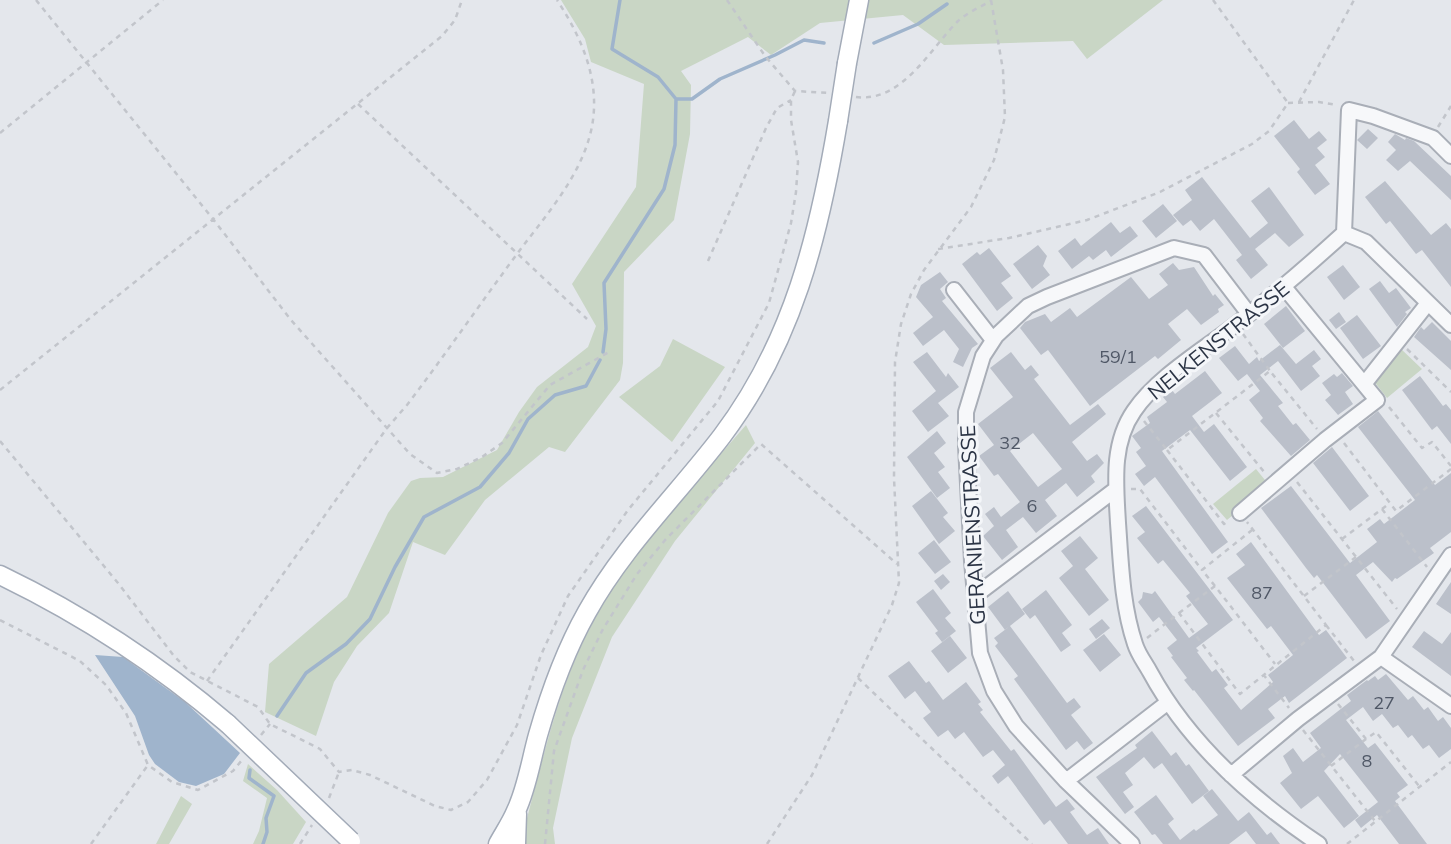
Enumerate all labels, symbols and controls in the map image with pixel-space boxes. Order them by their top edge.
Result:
street label: NELKENSTRASSE [1142,275,1294,405]
house number: 59/1 [1099,345,1137,368]
street label: GERANIENSTRASSE [954,424,990,626]
house number: 32 [999,431,1021,454]
house number: 6 [1027,494,1037,517]
house number: 87 [1251,581,1273,604]
house number: 27 [1373,691,1395,714]
house number: 8 [1362,749,1372,772]

